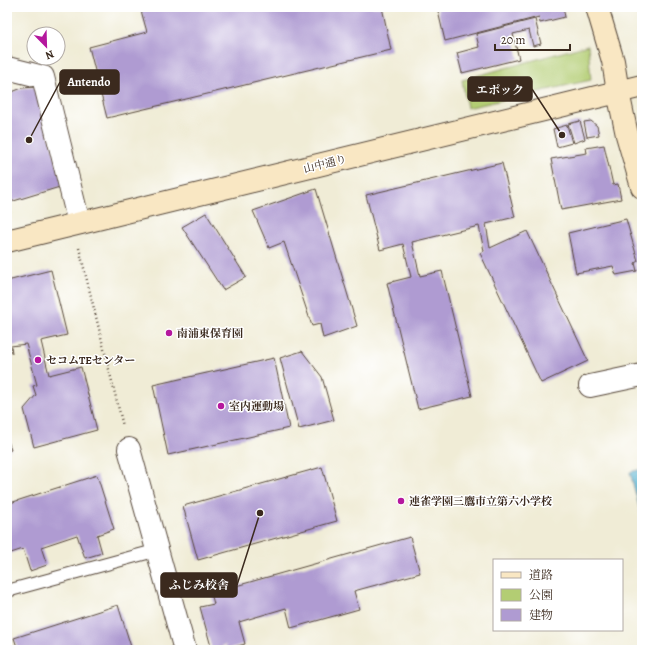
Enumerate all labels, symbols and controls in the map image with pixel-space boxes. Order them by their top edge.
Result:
north arrow [26,26,66,66]
scale bar [495,26,570,52]
text: 20 m [501,32,525,48]
text: N [43,46,56,63]
callout: Antendo [60,70,119,94]
text: Antendo [67,74,110,90]
callout: エポック [468,77,532,101]
text: エポック [476,82,524,98]
street label: 山中通り [302,151,348,177]
place label: 南浦東保育園 [177,326,243,341]
marker: 南浦東保育園 [164,328,174,338]
place label: セコムTEセンター [46,353,135,368]
marker: セコムTEセンター [33,355,43,365]
place label: 室内運動場 [229,399,284,414]
marker: 室内運動場 [216,401,226,411]
place label: 連雀学園三鷹市立第六小学校 [409,494,552,509]
marker: 連雀学園三鷹市立第六小学校 [396,496,406,506]
legend [493,559,623,631]
text: 道路 [529,567,553,583]
callout: ふじみ校舎 [161,573,237,597]
text: ふじみ校舎 [169,577,229,593]
text: 公園 [529,587,553,603]
text: 建物 [529,607,553,623]

